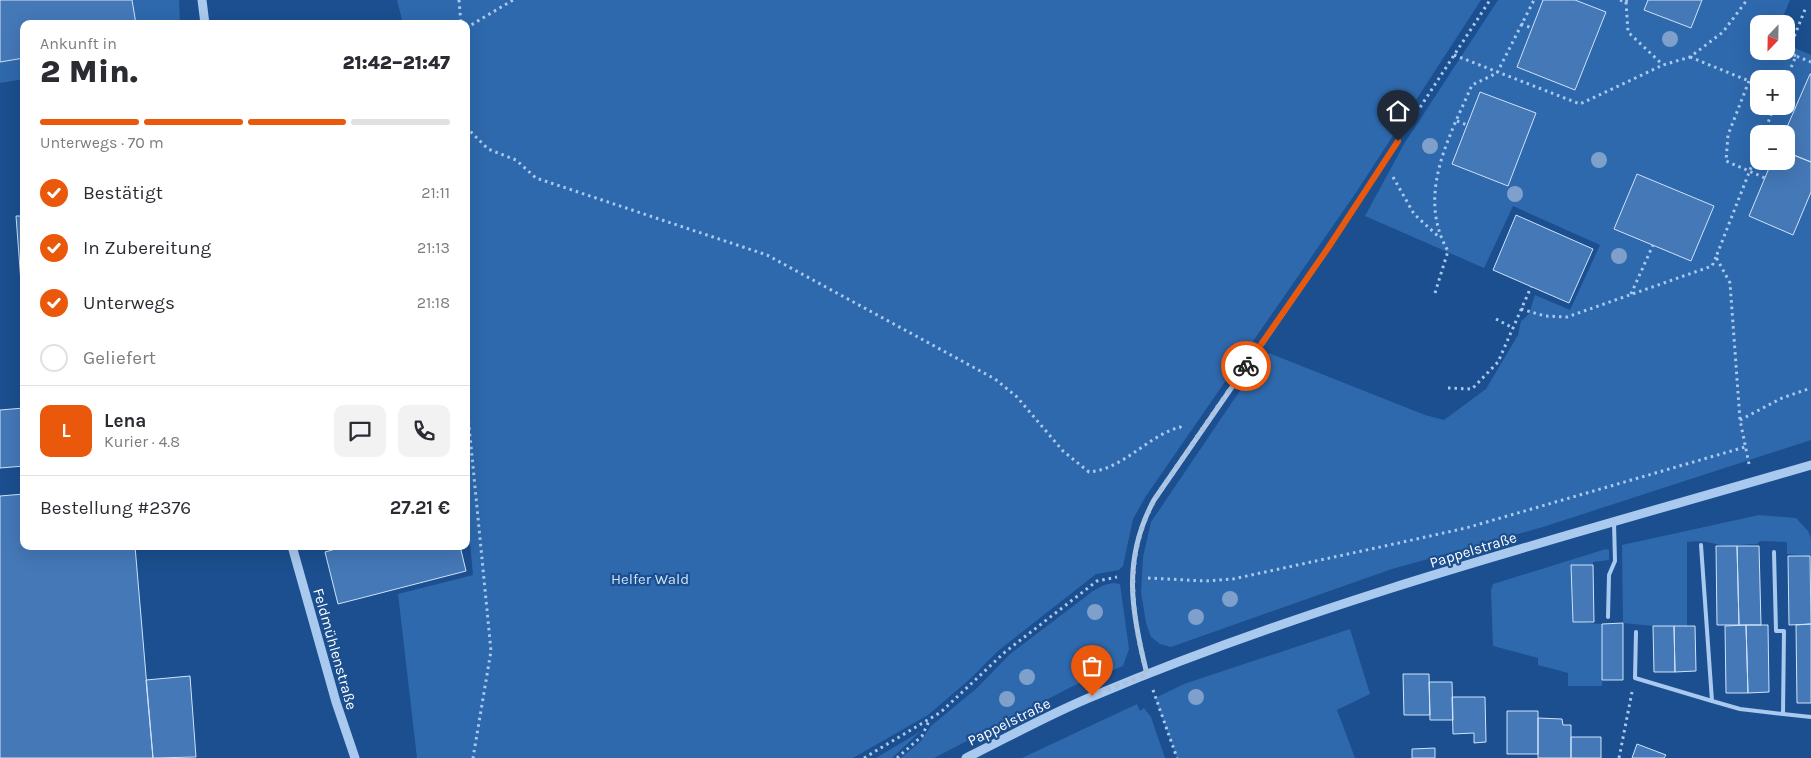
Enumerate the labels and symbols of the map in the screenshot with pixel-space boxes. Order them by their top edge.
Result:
north arrow [1750,15,1795,60]
pin [1377,90,1419,141]
courier [1221,341,1271,391]
street label: Pappelstraße [1427,528,1519,572]
park label: Helfer Wald [611,570,689,588]
street label: Feldmühlenstraße [309,586,361,712]
pin [1071,645,1113,696]
street label: Pappelstraße [965,694,1053,750]

